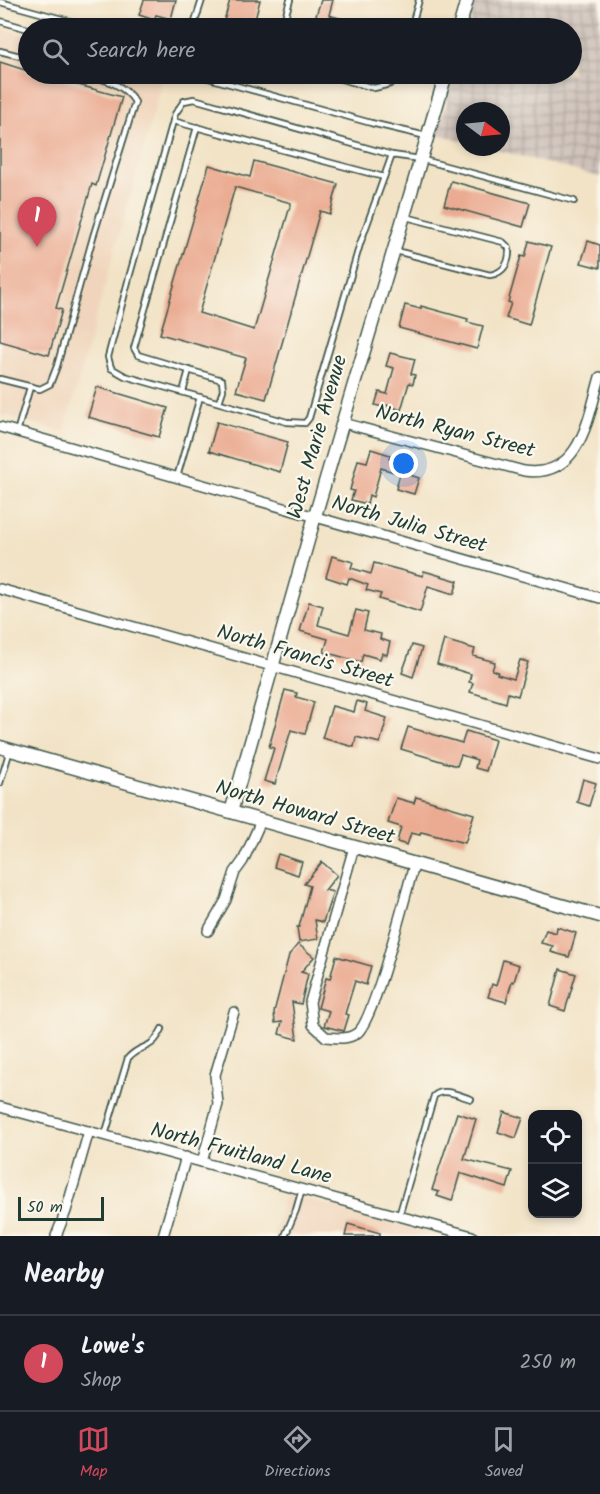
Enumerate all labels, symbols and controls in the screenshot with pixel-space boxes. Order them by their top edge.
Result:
search box [18,18,582,84]
text: Search here [87,34,195,69]
icon: search [39,35,72,68]
north arrow [456,102,510,156]
pin: 1 [18,198,57,247]
street label: West Marie Avenue [279,350,357,523]
street label: North Ryan Street [372,396,539,468]
your location [389,449,418,478]
street label: North Julia Street [328,487,491,563]
street label: North Francis Street [213,616,398,698]
street label: North Howard Street [211,772,399,855]
map controls [528,1110,582,1218]
button: locate [528,1110,582,1164]
street label: North Fruitland Lane [147,1114,336,1194]
button: layers [528,1164,582,1218]
scale bar [18,1194,104,1222]
text: 50 m [27,1195,63,1220]
text: Nearby [24,1254,104,1296]
text: Lowe's [81,1330,145,1365]
text: 1 [40,1347,47,1379]
text: 250 m [520,1347,576,1379]
text: Shop [81,1365,121,1397]
tab: Map [77,1423,110,1484]
tab: Directions [264,1423,331,1484]
tab: Saved [485,1423,523,1484]

